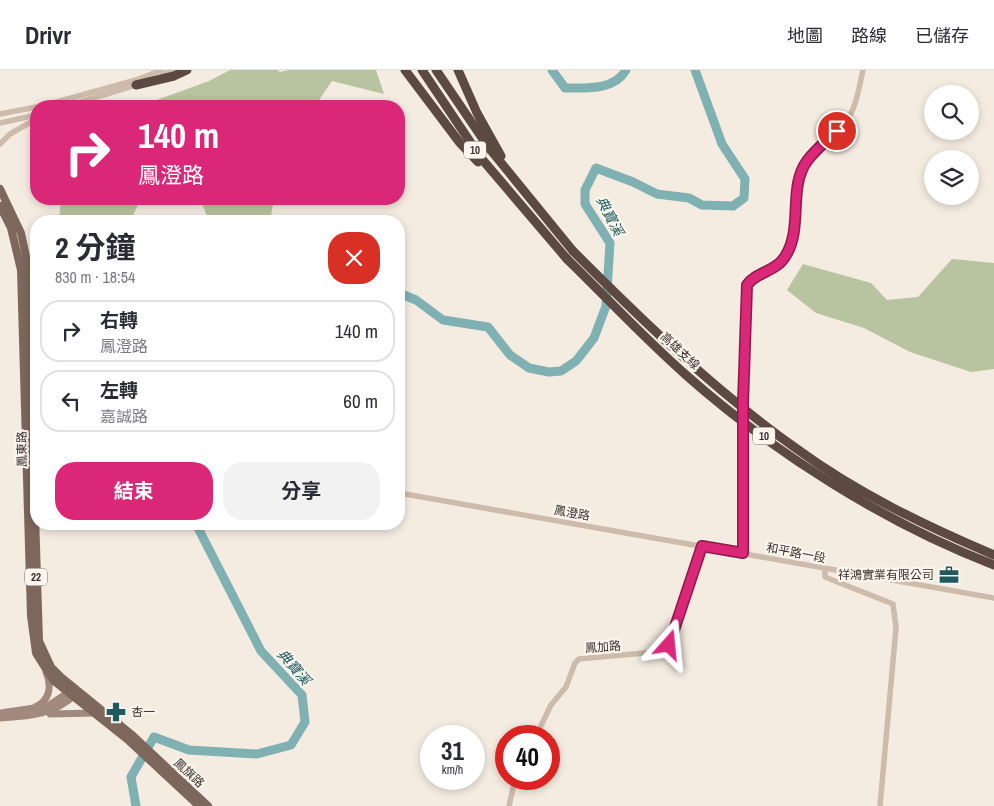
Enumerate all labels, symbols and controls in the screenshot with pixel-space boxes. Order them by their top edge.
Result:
text: Drivr [25,19,71,51]
text: 地圖 [787,23,823,48]
text: 路線 [851,23,887,48]
text: 已儲存 [915,23,969,48]
map controls [924,85,979,205]
button: search [924,85,979,140]
pin [816,110,858,152]
text: 140 m [138,112,219,159]
icon: arrive [823,117,851,145]
icon: right [55,120,120,185]
road number: 10 [464,142,486,158]
button: layers [924,150,979,205]
text: 鳳澄路 [138,160,204,190]
water label: 典寶溪 [592,193,628,241]
text: 2 分鐘 [55,227,136,267]
button: close [328,232,380,284]
text: 830 m · 18:54 [55,266,135,288]
text: 右轉 [100,307,138,333]
icon: right [57,317,85,345]
text: 140 m [335,318,378,344]
street label: 高雄支線 [657,329,703,373]
text: 鳳澄路 [100,335,148,357]
text: 左轉 [100,377,138,403]
icon: left [57,387,85,415]
text: 60 m [343,388,378,414]
text: 嘉誠路 [100,405,148,427]
road number: 10 [753,428,775,444]
street label: 鳳東路 [14,431,30,467]
button: 結束 [55,462,213,520]
button: 分享 [223,462,380,520]
street label: 鳳澄路 [553,502,591,524]
street label: 和平路一段 [765,539,827,567]
office icon: 祥鴻實業有限公司 [938,564,960,586]
place label: 祥鴻實業有限公司 [838,567,934,583]
road number: 22 [25,568,47,586]
position arrow [642,618,694,670]
street label: 鳳加路 [584,638,622,656]
water label: 典寶溪 [273,645,316,690]
pharmacy icon: 杏一 [105,701,127,723]
place label: 杏一 [131,704,155,720]
speed limit sign: 40 [495,725,560,790]
text: 31 [441,734,464,768]
street label: 鳳旗路 [170,755,208,791]
text: km/h [442,762,463,778]

